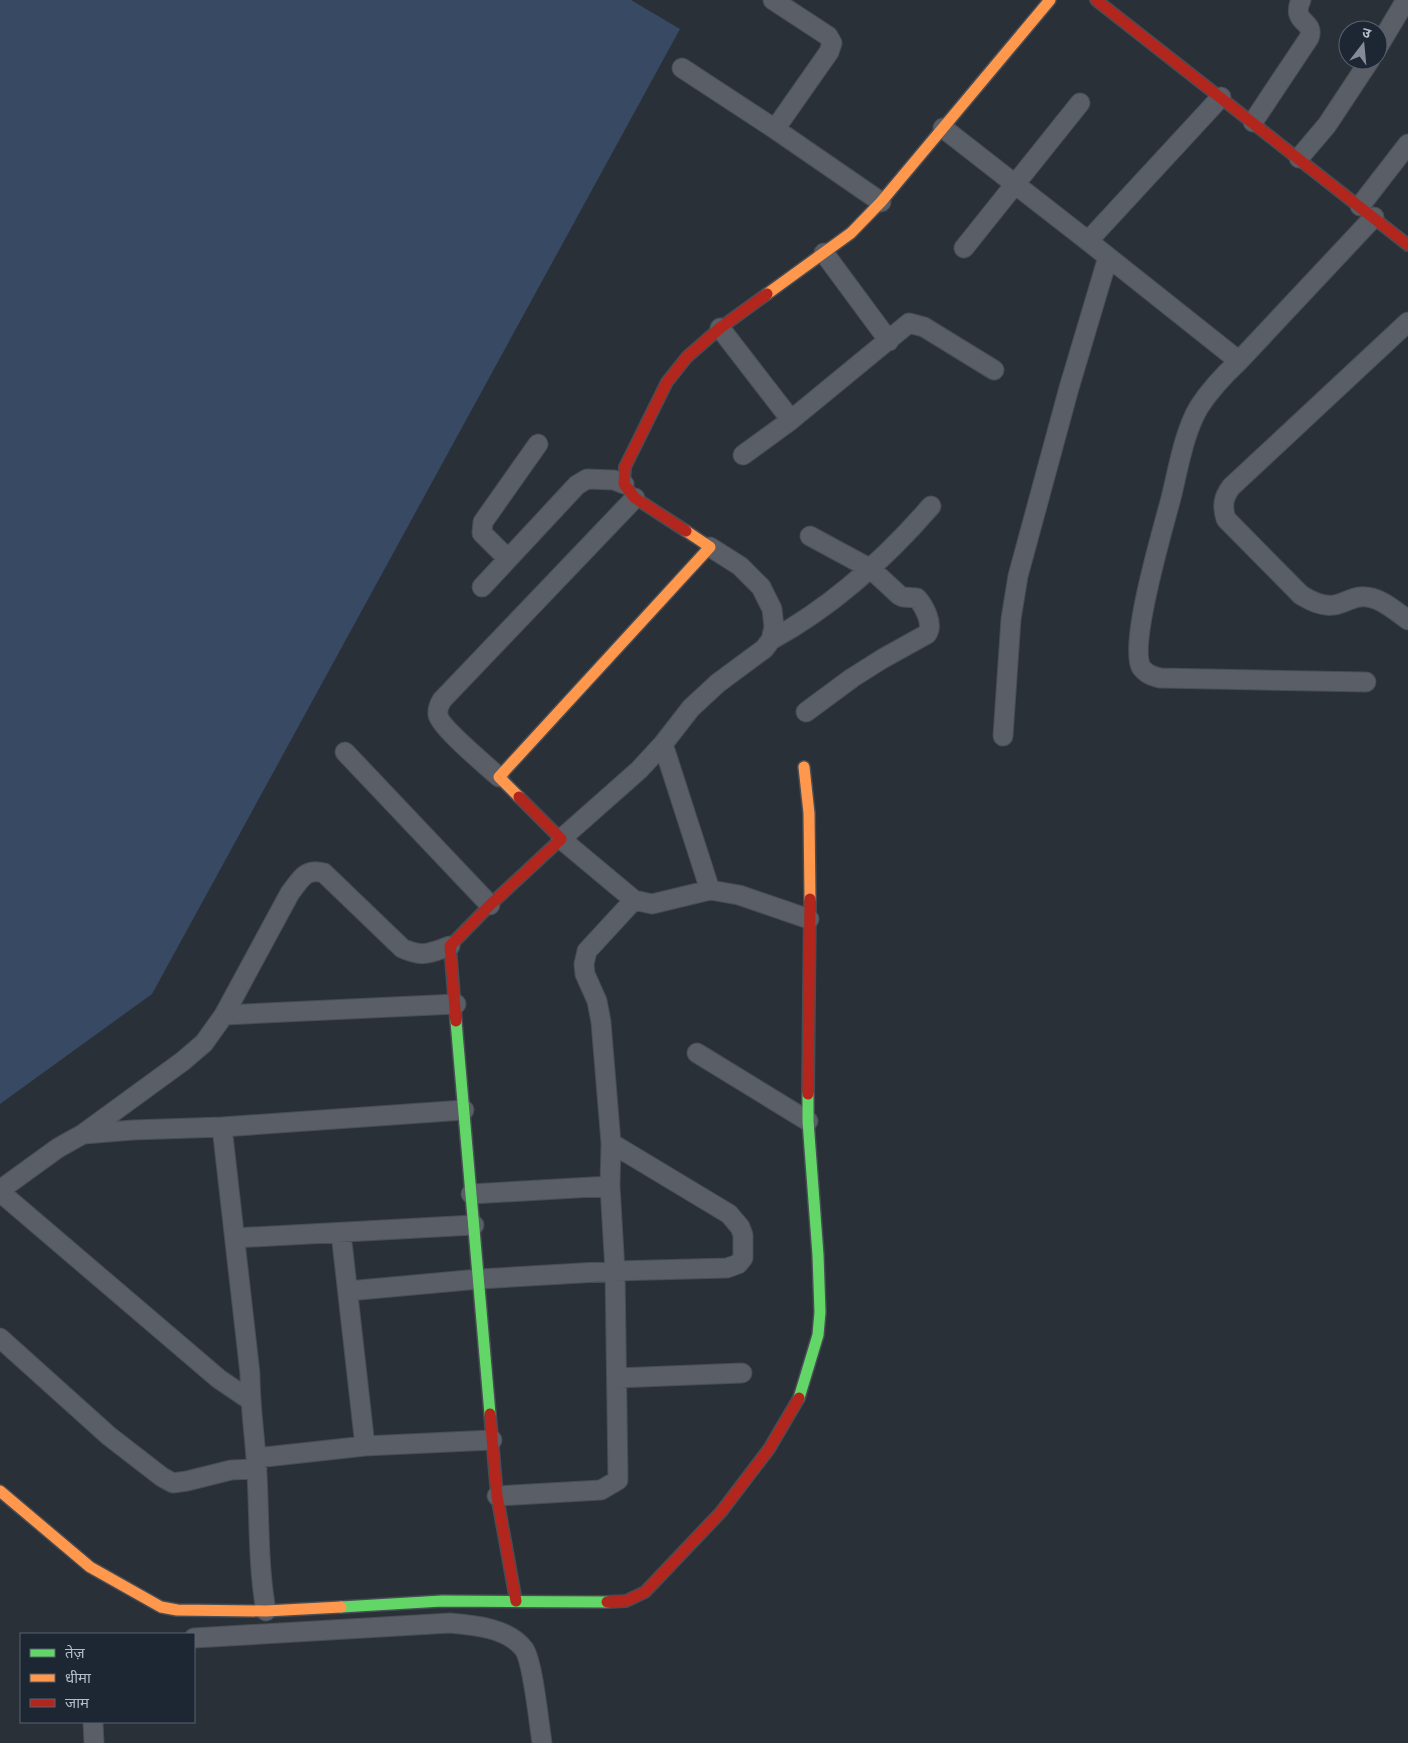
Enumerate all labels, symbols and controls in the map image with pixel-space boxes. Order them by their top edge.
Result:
north arrow [1338,20,1388,70]
text: उ [1360,24,1373,43]
legend [20,1633,195,1723]
text: तेज़ [65,1644,86,1663]
text: धीमा [65,1669,92,1688]
text: जाम [65,1694,90,1713]

